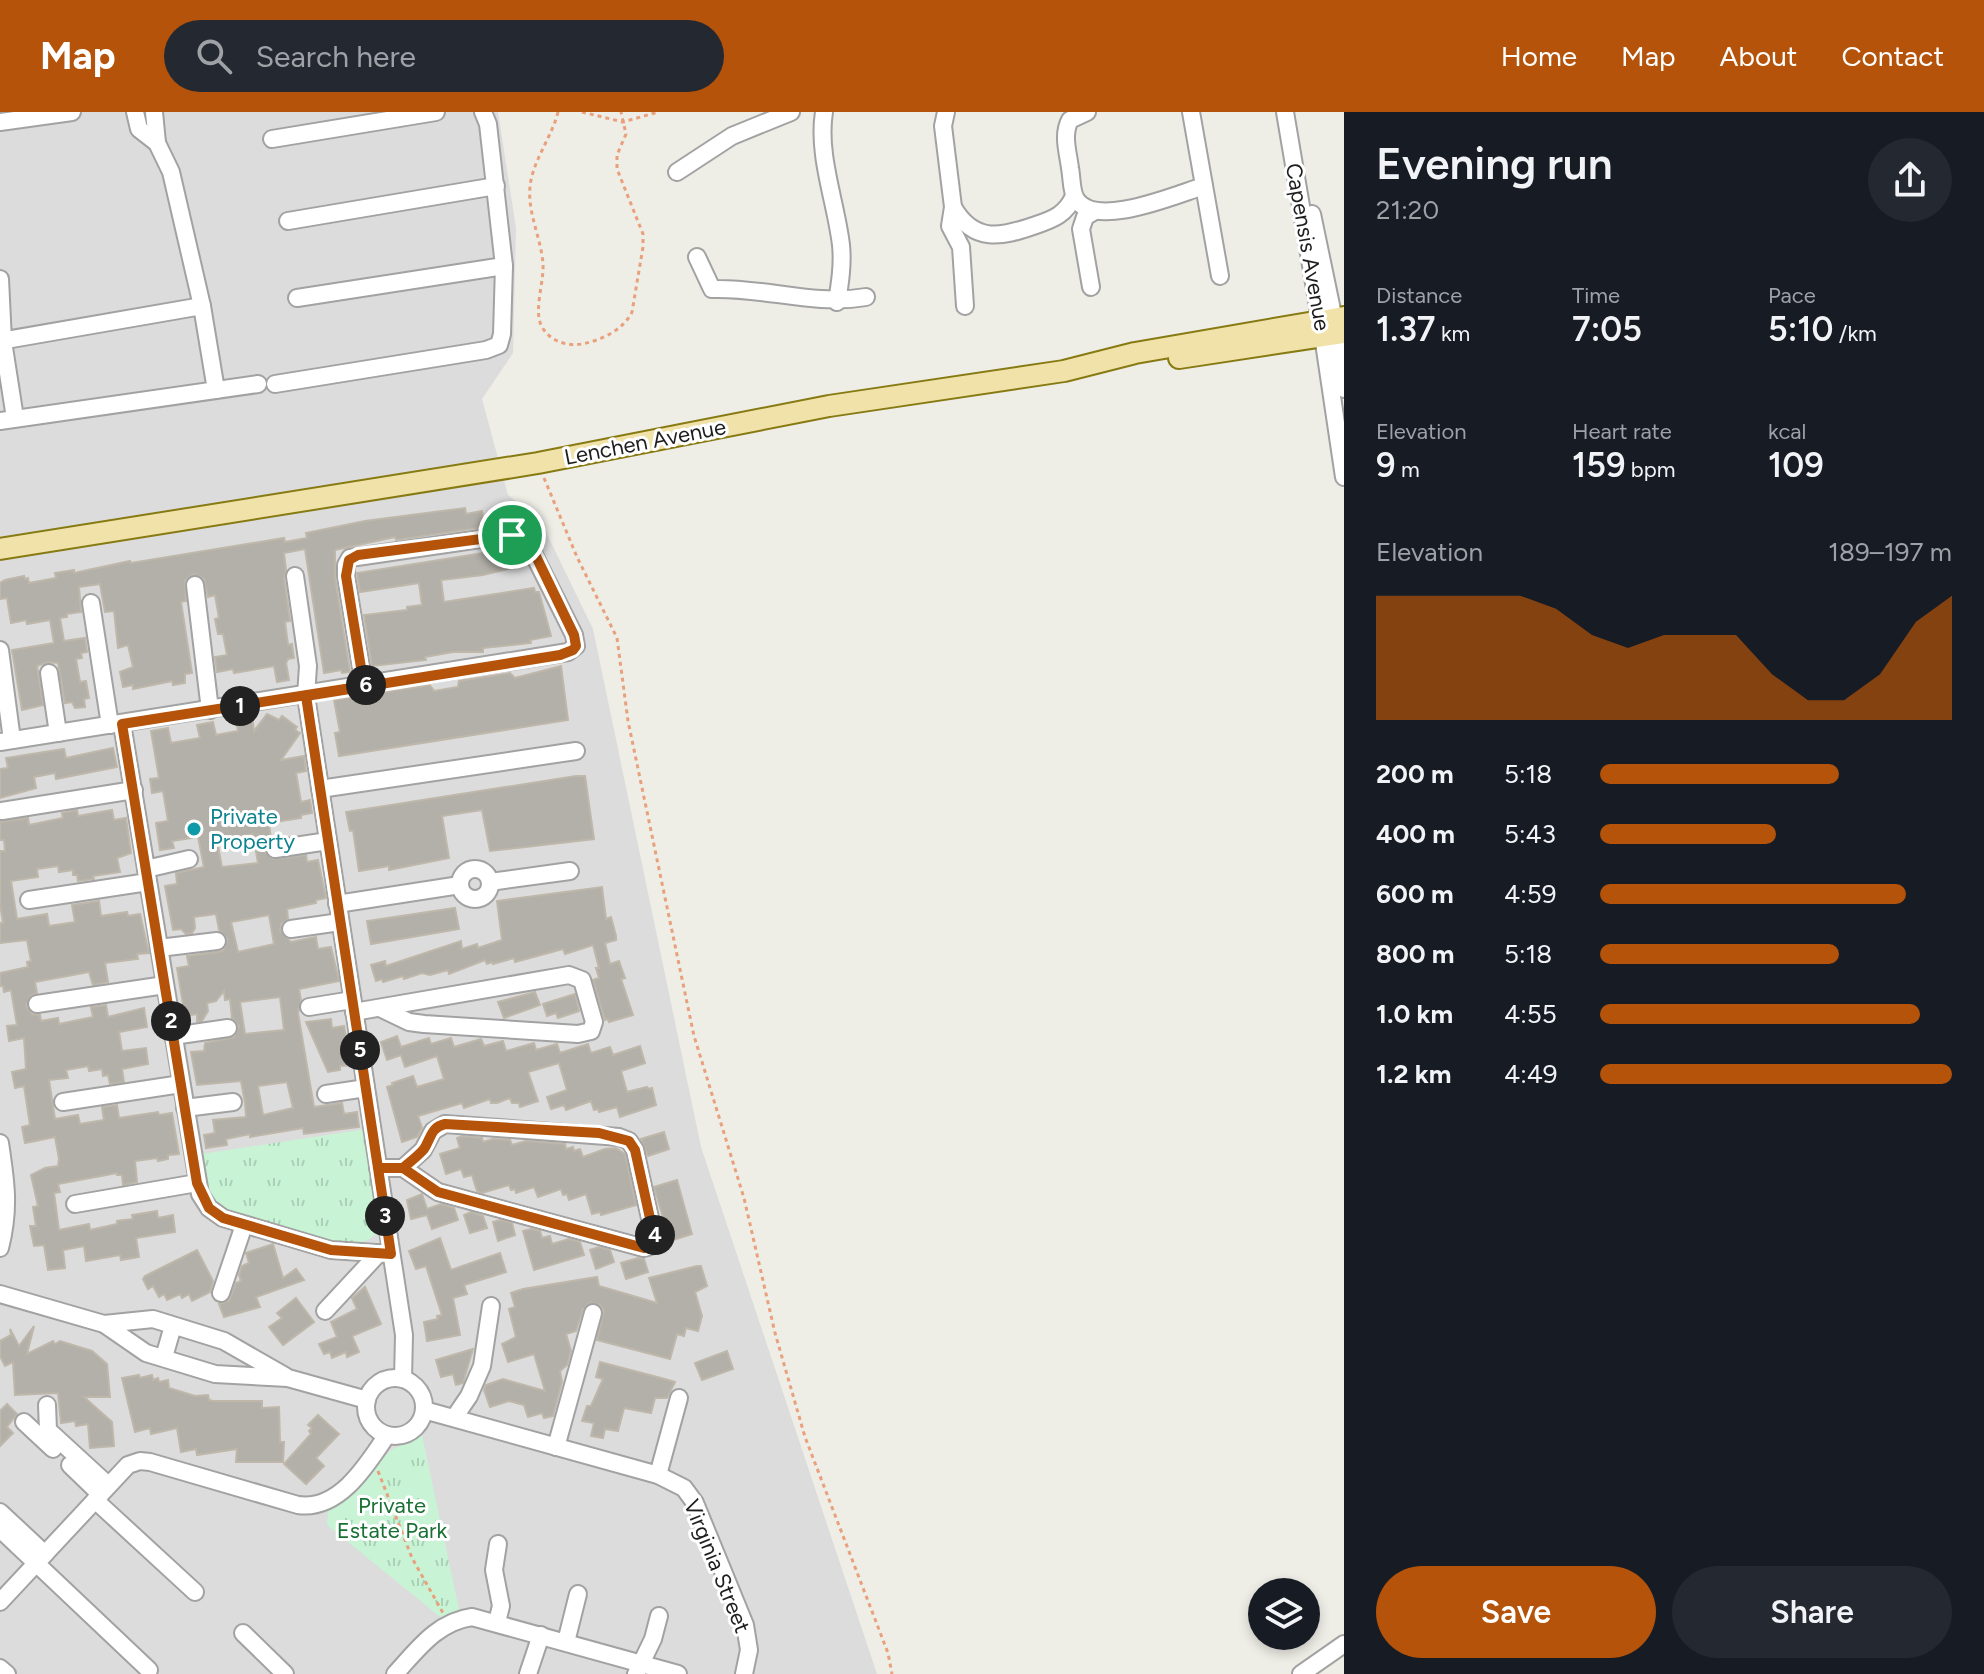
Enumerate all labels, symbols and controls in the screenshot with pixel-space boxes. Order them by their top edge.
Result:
search box [164,20,724,92]
text: Map [40,33,116,79]
icon: search [192,34,236,78]
text: Search here [256,38,416,75]
text: Home [1501,39,1577,73]
text: Map [1621,39,1676,73]
text: About [1720,39,1797,73]
text: Contact [1841,39,1944,73]
text: Evening run [1376,137,1613,190]
button: share [1868,138,1952,222]
street label: Capensis Avenue [1280,161,1336,333]
text: 21:20 [1376,194,1439,226]
text: Distance [1376,282,1462,309]
text: Time [1572,282,1620,309]
text: Pace [1768,282,1816,309]
text: 1.37 [1376,309,1436,350]
text: 7:05 [1572,309,1642,350]
text: 5:10 [1768,309,1833,350]
text: km [1436,320,1470,347]
text: /km [1833,320,1877,347]
street label: Lenchen Avenue [562,413,728,471]
text: Elevation [1376,418,1466,445]
text: Heart rate [1572,418,1672,445]
text: kcal [1768,418,1806,445]
text: 9 [1376,445,1396,486]
text: 159 [1572,445,1625,486]
text: 109 [1768,445,1824,486]
text: m [1396,456,1420,483]
text: bpm [1625,456,1675,483]
pin [478,501,546,569]
icon: arrive [490,513,534,557]
text: Elevation [1376,536,1483,568]
text: 189–197 m [1828,536,1952,568]
pin: 6 [346,665,386,705]
text: 6 [360,671,372,698]
pin: 1 [220,686,260,726]
text: 1 [235,692,245,719]
text: 200 m [1376,758,1454,790]
text: 5:18 [1504,758,1552,790]
place label: Private Property [210,803,296,855]
text: 400 m [1376,818,1455,850]
text: 5:43 [1504,818,1556,850]
marker: Private Property [185,820,203,838]
text: 600 m [1376,878,1454,910]
text: 4:59 [1504,878,1556,910]
text: 800 m [1376,938,1454,970]
text: 5:18 [1504,938,1552,970]
text: 1.0 km [1376,998,1453,1030]
text: 4:55 [1504,998,1557,1030]
pin: 2 [151,1001,191,1041]
text: 2 [165,1007,177,1034]
pin: 5 [340,1030,380,1070]
text: 5 [354,1036,366,1063]
text: 1.2 km [1376,1058,1451,1090]
text: 4:49 [1504,1058,1558,1090]
pin: 3 [365,1196,405,1236]
text: 3 [379,1202,391,1229]
pin: 4 [635,1215,675,1255]
text: 4 [648,1221,662,1248]
park label: Private Estate Park [337,1492,447,1544]
street label: Virginia Street [678,1495,756,1637]
button: Save [1376,1566,1656,1658]
button: Share [1672,1566,1952,1658]
map controls [1248,1578,1320,1650]
button: layers [1248,1578,1320,1650]

